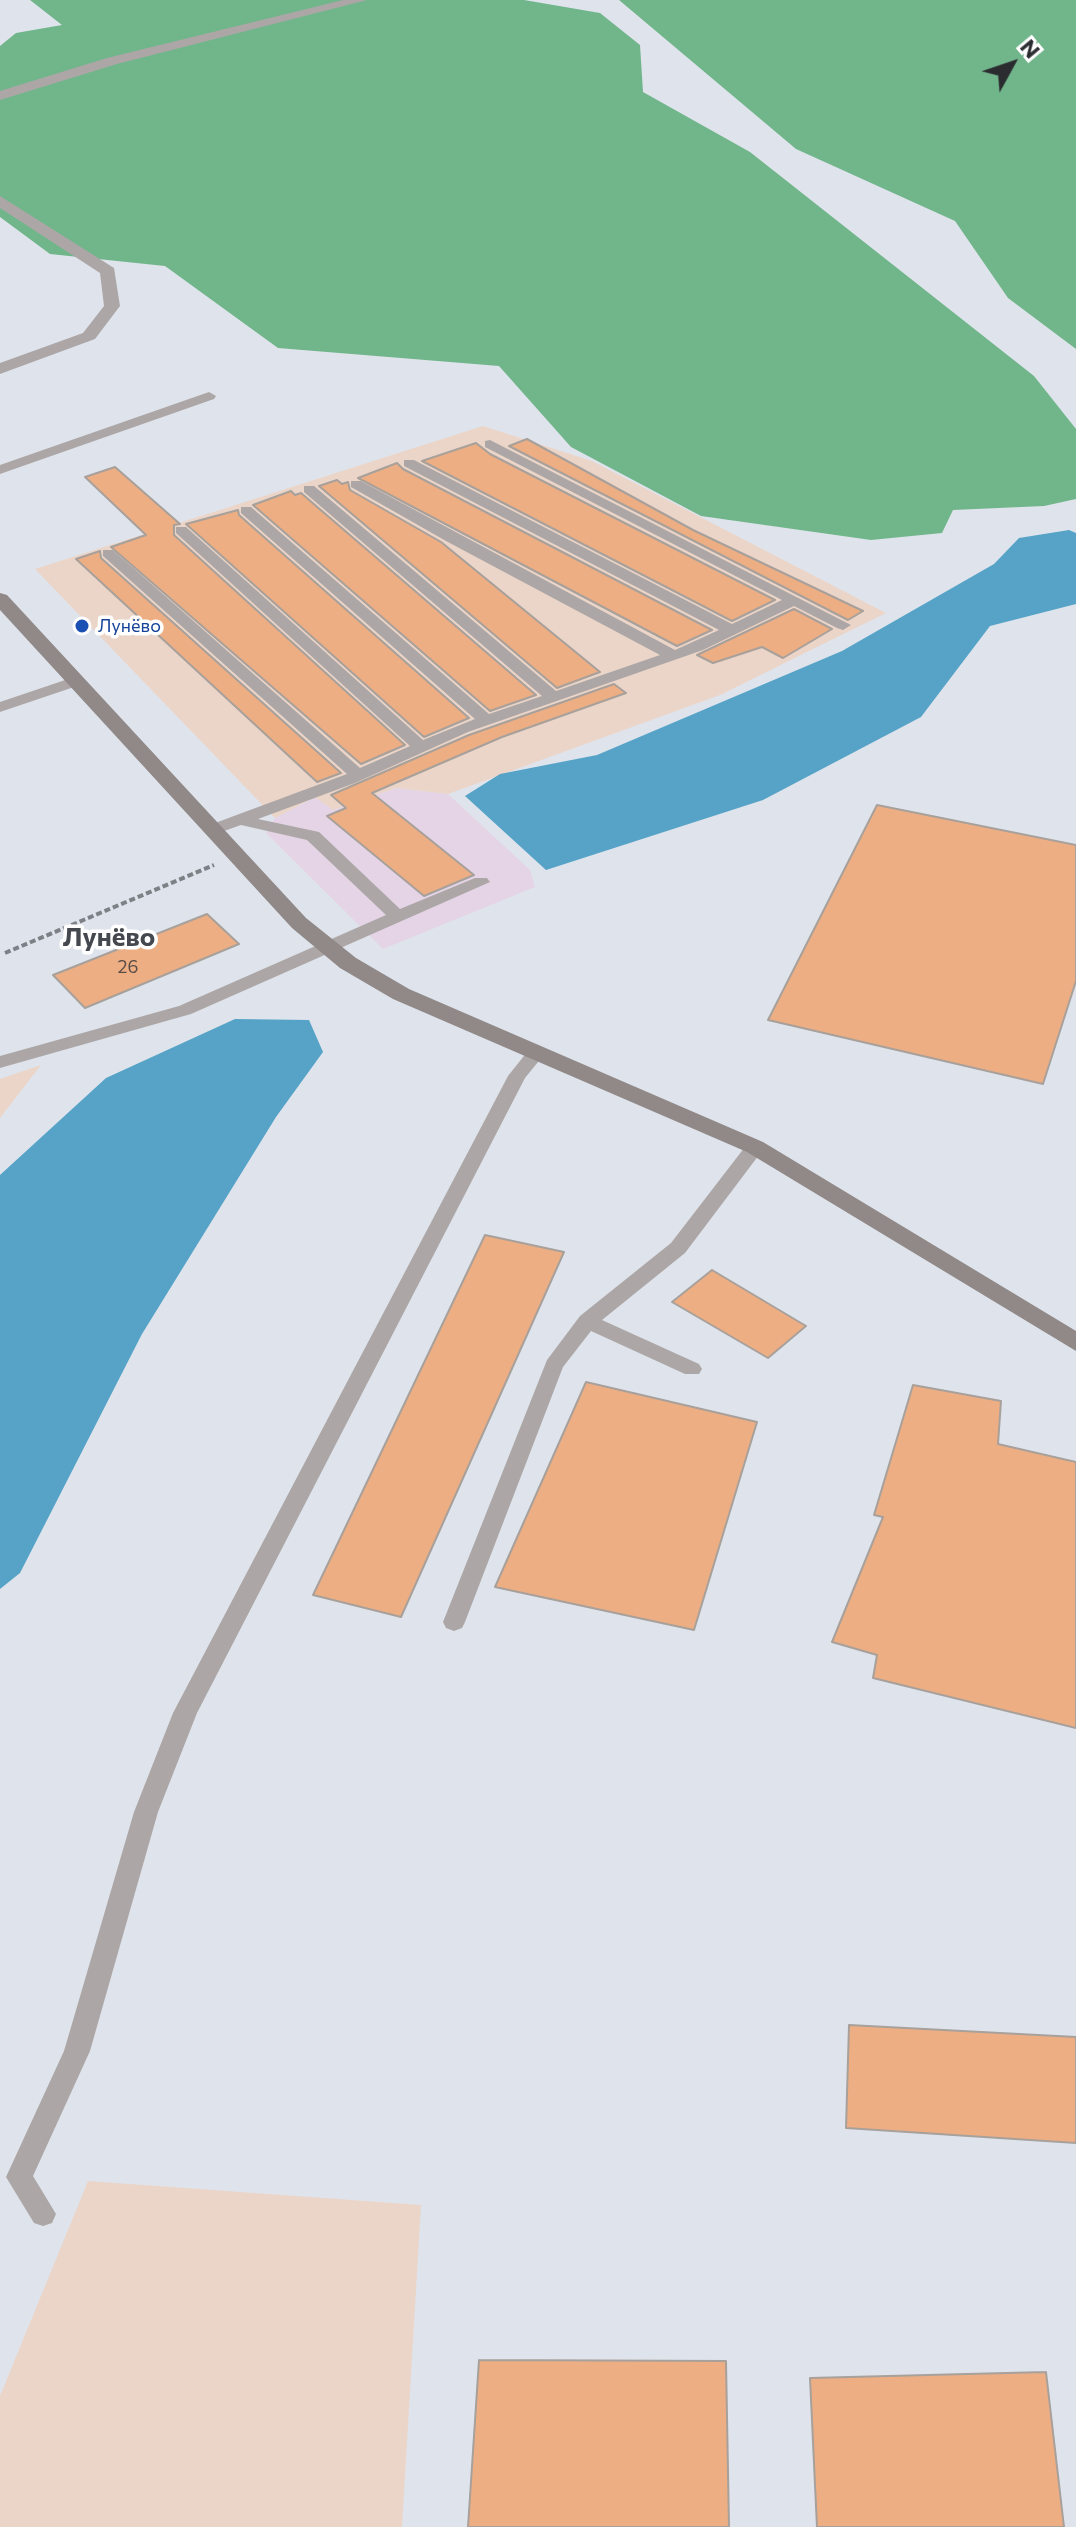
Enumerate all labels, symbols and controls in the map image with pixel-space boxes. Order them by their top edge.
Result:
north arrow [972,24,1052,104]
text: N [1015,33,1046,63]
place label: Лунёво [98,615,161,637]
marker: Лунёво [73,617,91,635]
district label: Лунёво [63,921,155,953]
house number: 26 [118,956,138,978]

